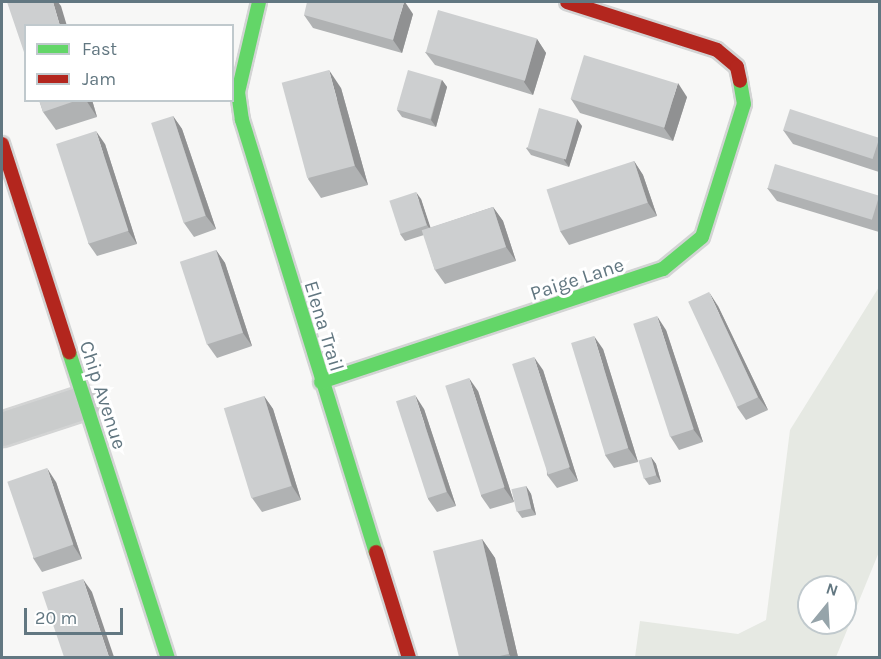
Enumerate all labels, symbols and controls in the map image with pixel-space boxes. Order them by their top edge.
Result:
legend [24,24,234,102]
text: Fast [82,38,117,60]
text: Jam [82,68,116,90]
street label: Paige Lane [527,253,627,305]
street label: Elena Trail [299,278,349,374]
street label: Chip Avenue [74,338,132,452]
north arrow [797,575,857,635]
text: N [824,578,840,600]
scale bar [27,596,126,634]
text: 20 m [35,607,77,629]

